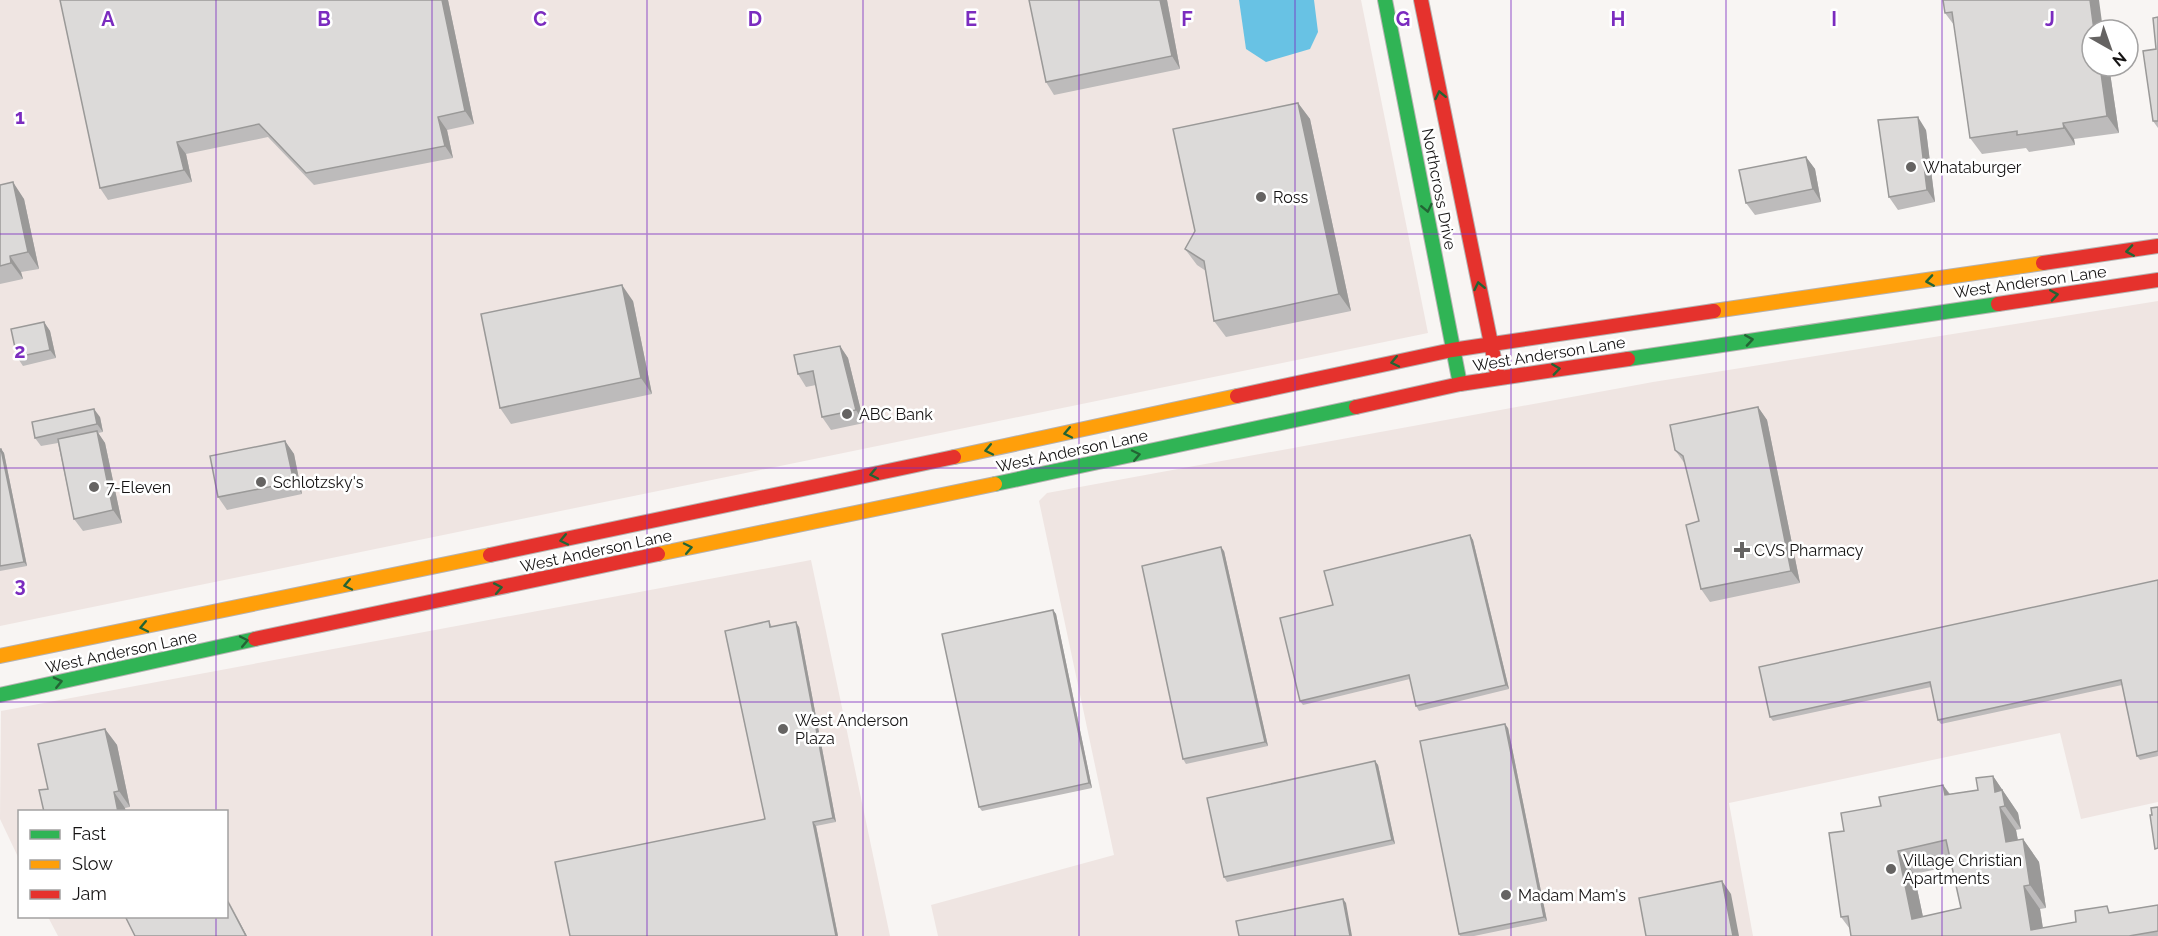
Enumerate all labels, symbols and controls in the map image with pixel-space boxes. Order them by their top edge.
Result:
text: A [101,7,115,31]
text: B [317,7,331,31]
text: C [533,7,547,31]
text: D [748,7,762,31]
text: E [965,7,977,31]
text: F [1181,7,1193,31]
text: G [1396,7,1410,31]
text: H [1611,7,1625,31]
text: I [1831,7,1837,31]
text: J [2045,7,2055,31]
north arrow [2080,18,2140,78]
text: N [2109,48,2130,70]
one-way arrow [1434,91,1447,101]
text: 1 [15,105,25,129]
street label: Northcross Drive [1418,127,1460,251]
place label: Whataburger [1923,158,2022,177]
marker: Whataburger [1904,160,1918,174]
place label: Ross [1273,188,1308,207]
marker: Ross [1254,190,1268,204]
one-way arrow [1419,203,1432,213]
one-way arrow [2125,244,2135,256]
street label: West Anderson Lane [1952,262,2108,302]
one-way arrow [1925,275,1934,287]
one-way arrow [1474,282,1487,292]
one-way arrow [2049,290,2059,302]
street label: West Anderson Lane [1471,333,1627,375]
one-way arrow [1744,335,1754,347]
text: 2 [14,339,26,363]
one-way arrow [1390,355,1400,368]
one-way arrow [1551,364,1561,376]
place label: ABC Bank [859,405,933,424]
marker: ABC Bank [840,407,854,421]
one-way arrow [1063,425,1073,438]
street label: West Anderson Lane [995,426,1149,476]
one-way arrow [984,442,994,455]
one-way arrow [1130,449,1140,462]
one-way arrow [869,467,879,480]
place label: Schlotzsky's [273,473,364,492]
marker: Schlotzsky's [254,475,268,489]
place label: 7-Eleven [106,478,171,497]
marker: 7-Eleven [87,480,101,494]
street label: West Anderson Lane [519,526,673,576]
one-way arrow [559,533,569,546]
place label: CVS Pharmacy [1754,541,1864,560]
one-way arrow [683,542,693,555]
marker: CVS Pharmacy [1735,543,1749,557]
text: 3 [14,573,26,597]
one-way arrow [343,577,353,590]
one-way arrow [492,582,502,595]
one-way arrow [139,620,149,633]
street label: West Anderson Lane [44,627,198,677]
one-way arrow [239,636,249,649]
one-way arrow [53,677,63,690]
place label: West Anderson Plaza [795,711,908,748]
marker: West Anderson Plaza [776,722,790,736]
legend [18,810,228,918]
text: Fast [72,823,106,844]
place label: Village Christian Apartments [1903,851,2022,888]
text: Slow [72,853,113,874]
marker: Village Christian Apartments [1884,862,1898,876]
text: Jam [72,883,107,904]
place label: Madam Mam's [1518,886,1626,905]
marker: Madam Mam's [1499,888,1513,902]

